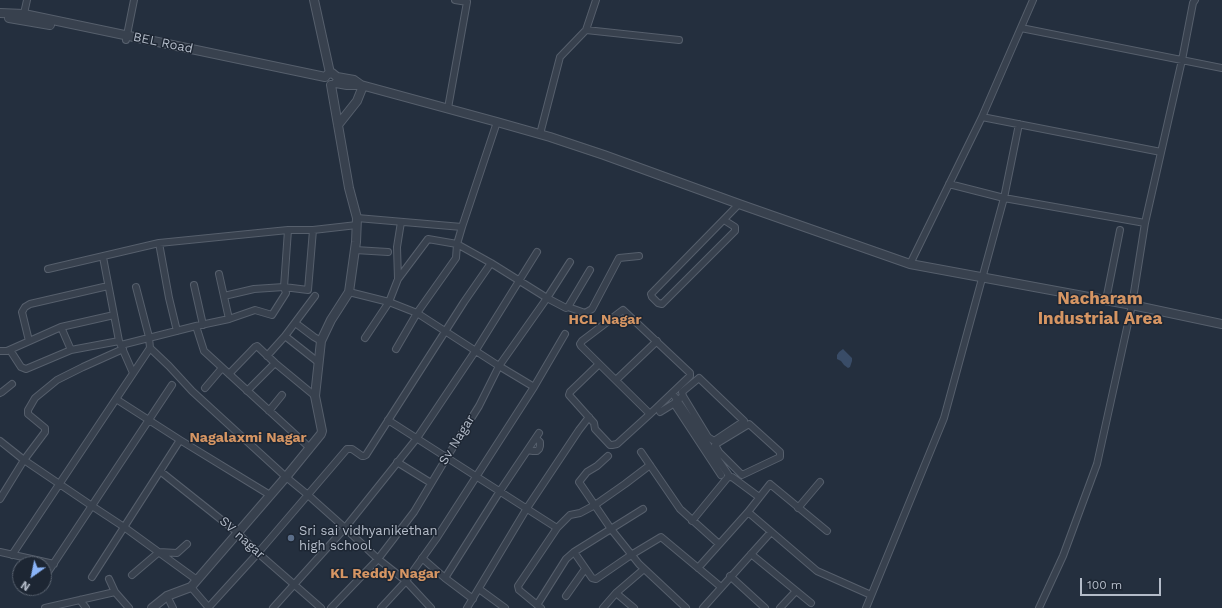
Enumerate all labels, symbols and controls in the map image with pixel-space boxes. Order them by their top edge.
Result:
street label: BEL Road [132,29,194,57]
district label: Nacharam Industrial Area [1038,289,1162,329]
district label: HCL Nagar [569,312,641,328]
street label: Sv Nagar [436,412,478,468]
district label: Nagalaxmi Nagar [189,430,307,446]
street label: SV nagar [216,513,268,563]
place label: Sri sai vidhyanikethan high school [299,523,438,554]
marker: Sri sai vidhyanikethan high school [286,533,296,543]
north arrow [12,556,52,596]
district label: KL Reddy Nagar [330,566,440,582]
scale bar [1082,570,1163,596]
text: N [19,578,33,593]
text: 100 m [1087,578,1122,592]

